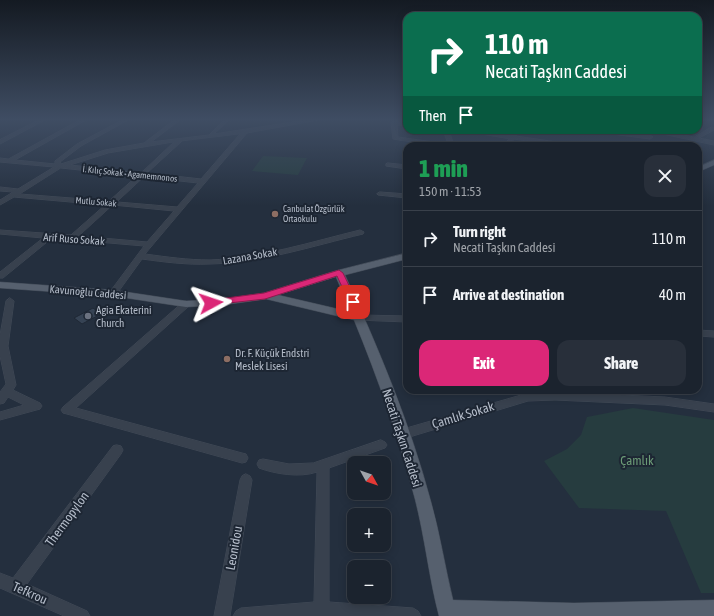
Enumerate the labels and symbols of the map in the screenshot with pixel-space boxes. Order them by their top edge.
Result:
street label: İ. Kılıç Sokak - Agamemnonos [82,164,178,184]
street label: Mutlu Sokak [75,195,117,209]
place label: Canbulat Özgürlük Ortaokulu [283,204,345,224]
marker: Canbulat Özgürlük Ortaokulu [270,209,280,219]
street label: Arif Ruso Sokak [43,231,105,247]
street label: Lazana Sokak [222,245,278,267]
position arrow [190,282,232,324]
street label: Kavunoğlu Caddesi [49,283,127,301]
pin [336,285,370,319]
place label: Agia Ekaterini Church [96,304,152,329]
marker: Agia Ekaterini Church [83,311,93,321]
place label: Dr. F. Küçük Endstri Meslek Lisesi [235,347,309,372]
marker: Dr. F. Küçük Endstri Meslek Lisesi [222,354,232,364]
street label: Necati Taşkın Caddesi [379,387,425,489]
street label: Çamlık Sokak [430,398,496,432]
park label: Çamlık [620,453,654,468]
north arrow [347,456,391,500]
street label: Thermopylon [42,489,92,549]
street label: Leonidou [223,525,245,571]
street label: Tefkrou [10,579,50,607]

